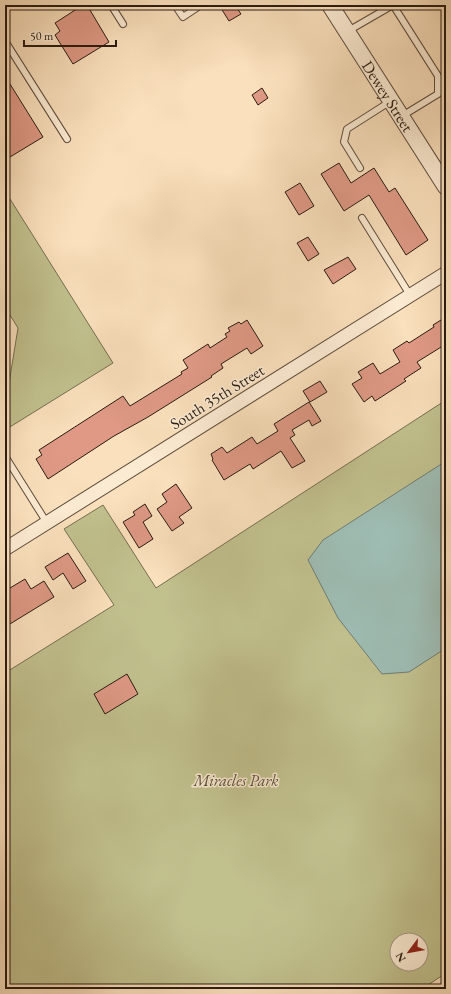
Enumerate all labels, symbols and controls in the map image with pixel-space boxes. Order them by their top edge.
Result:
scale bar [24,22,116,48]
text: 50 m [30,28,54,44]
street label: Dewey Street [358,56,419,136]
street label: South 35th Street [166,360,268,434]
park label: Miracles Park [192,770,279,791]
north arrow [389,932,429,972]
text: N [392,950,409,965]

